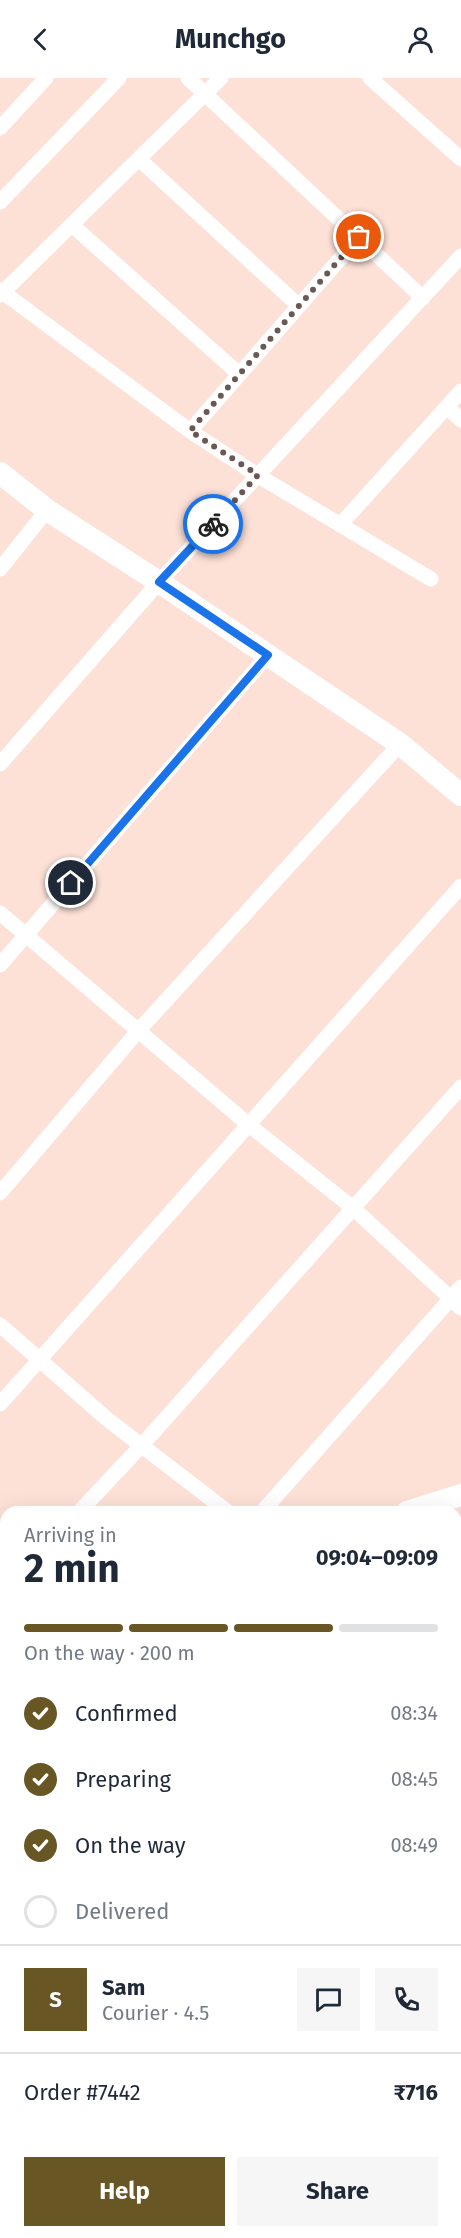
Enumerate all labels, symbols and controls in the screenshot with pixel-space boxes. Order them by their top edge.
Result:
icon: back [24,23,57,56]
text: Munchgo [175,23,286,55]
icon: person [404,23,437,56]
pin [333,211,384,262]
icon: bag [342,220,375,253]
courier [183,494,243,554]
icon: bike [197,508,230,541]
pin [45,857,96,908]
icon: home [54,866,87,899]
text: Arriving in [24,1523,117,1547]
text: 09:04–09:09 [316,1544,438,1571]
text: 2 min [24,1546,120,1592]
text: On the way · 200 m [24,1641,195,1665]
icon: check [24,1697,57,1730]
text: Confirmed [75,1700,178,1727]
text: 08:34 [390,1701,438,1725]
icon: check [24,1763,57,1796]
text: Preparing [75,1766,171,1793]
text: 08:45 [391,1767,438,1791]
icon: check [24,1829,57,1862]
text: On the way [75,1832,186,1859]
text: 08:49 [390,1833,438,1857]
text: Delivered [75,1898,170,1925]
button: chat [297,1968,360,2031]
button: phone [375,1968,438,2031]
text: Sam [102,1974,145,2001]
text: S [49,1986,62,2013]
text: Courier · 4.5 [102,2001,209,2025]
text: Order #7442 [24,2079,141,2106]
text: ₹716 [393,2079,438,2106]
button: Help [24,2157,225,2226]
button: Share [237,2157,438,2226]

